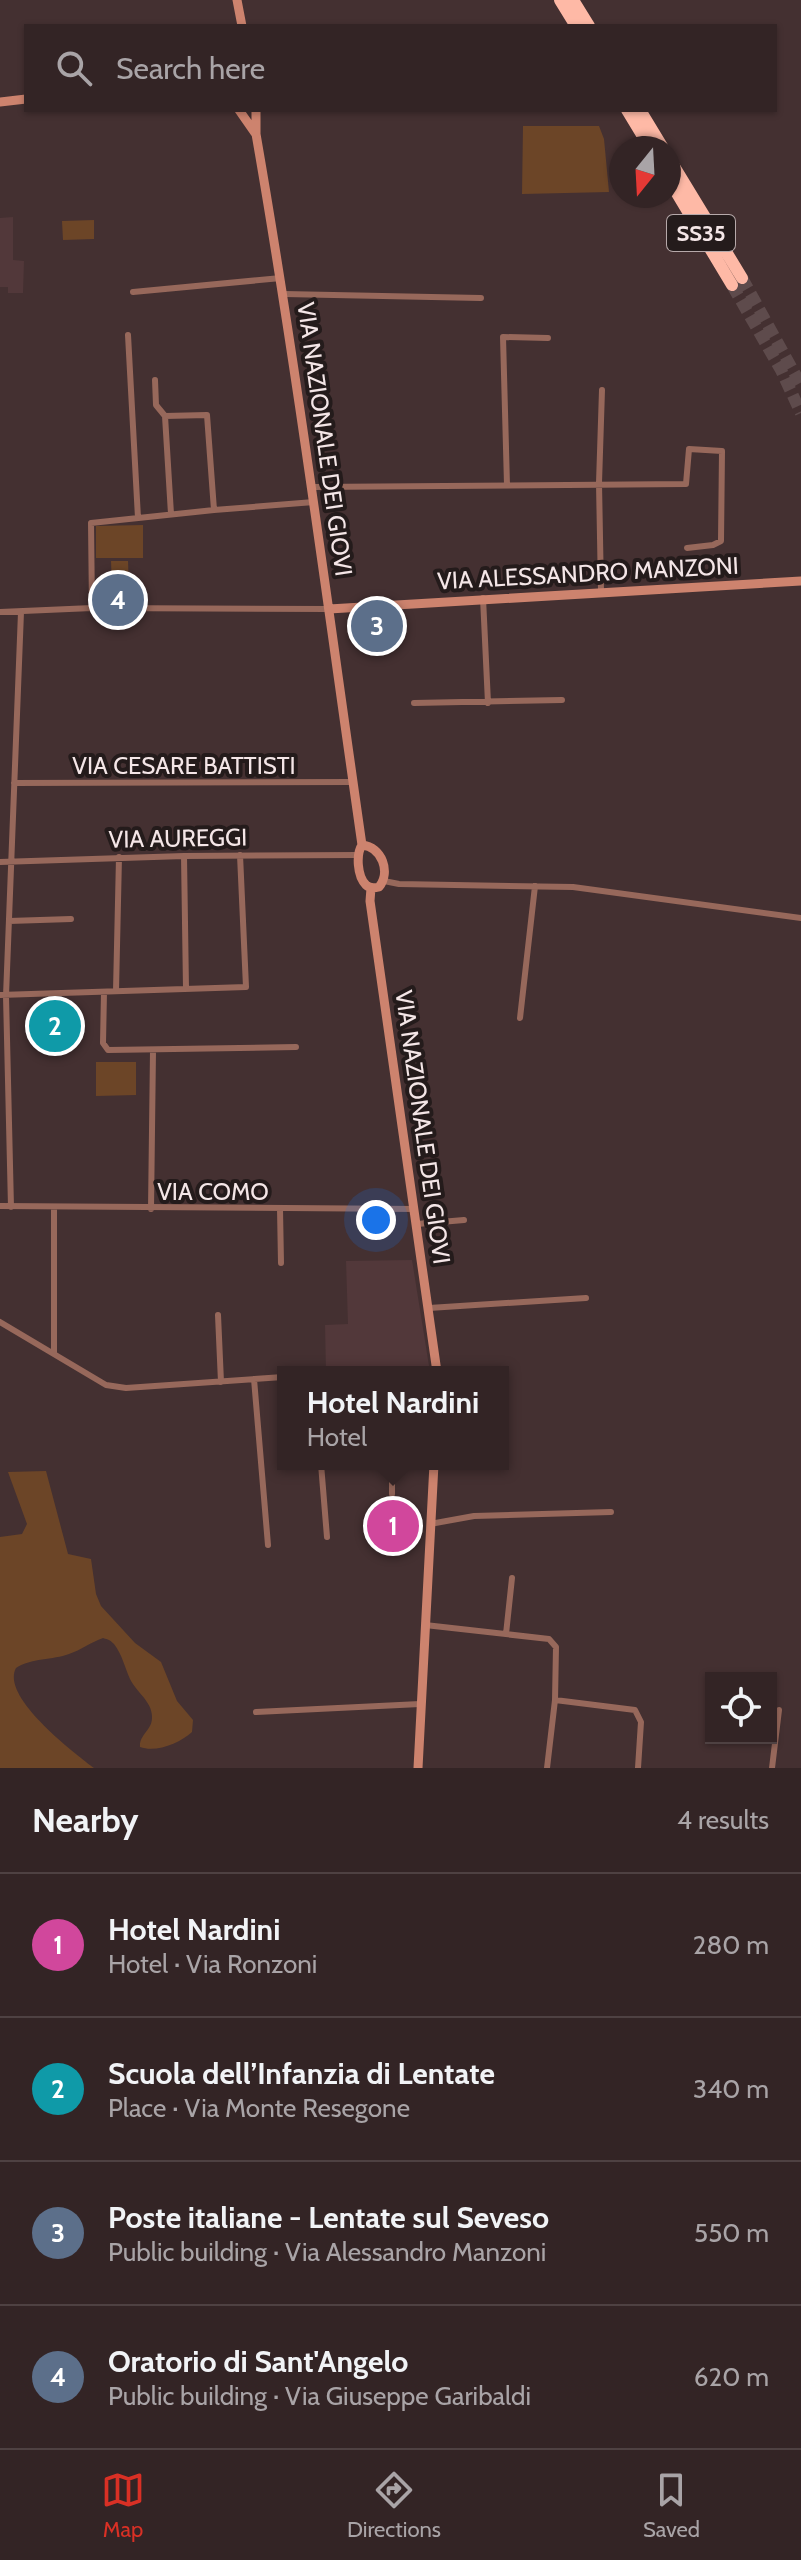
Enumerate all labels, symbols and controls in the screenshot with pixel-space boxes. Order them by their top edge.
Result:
search box [24,24,777,112]
icon: search [52,46,96,90]
text: Search here [116,50,265,87]
north arrow [609,136,681,208]
road number: SS35 [667,215,735,251]
street label: VIA NAZIONALE DEI GIOVI [291,300,359,578]
street label: VIA ALESSANDRO MANZONI [436,551,740,595]
pin: 4 [92,570,144,630]
pin: 3 [351,596,403,656]
street label: VIA CESARE BATTISTI [72,751,296,780]
street label: VIA AUREGGI [108,822,248,854]
street label: VIA NAZIONALE DEI GIOVI [389,988,457,1266]
pin: 2 [29,996,81,1056]
street label: VIA COMO [157,1177,269,1206]
your location [356,1200,396,1240]
popup [277,1366,509,1470]
text: Hotel Nardini [307,1384,479,1421]
text: Hotel [307,1421,367,1453]
pin: 1 [367,1496,419,1556]
map controls [705,1672,777,1744]
button: locate [705,1672,777,1744]
text: Nearby [32,1799,139,1841]
text: 4 results [677,1804,769,1836]
text: Hotel Nardini [108,1911,280,1948]
text: 1 [53,1929,63,1961]
text: 280 m [693,1929,769,1961]
text: Hotel · Via Ronzoni [108,1948,317,1980]
text: Scuola dell’Infanzia di Lentate [108,2055,495,2092]
text: 2 [51,2073,65,2105]
text: 340 m [693,2073,769,2105]
text: Place · Via Monte Resegone [108,2092,410,2124]
text: Poste italiane - Lentate sul Seveso [108,2199,549,2236]
text: 3 [51,2217,65,2249]
text: 550 m [694,2217,769,2249]
text: Public building · Via Alessandro Manzoni [108,2236,546,2268]
text: Oratorio di Sant'Angelo [108,2343,408,2380]
text: 4 [50,2361,66,2393]
text: 620 m [694,2361,769,2393]
text: Public building · Via Giuseppe Garibaldi [108,2380,531,2412]
tab: Map [101,2468,145,2543]
tab: Directions [347,2468,441,2543]
tab: Saved [643,2468,700,2543]

